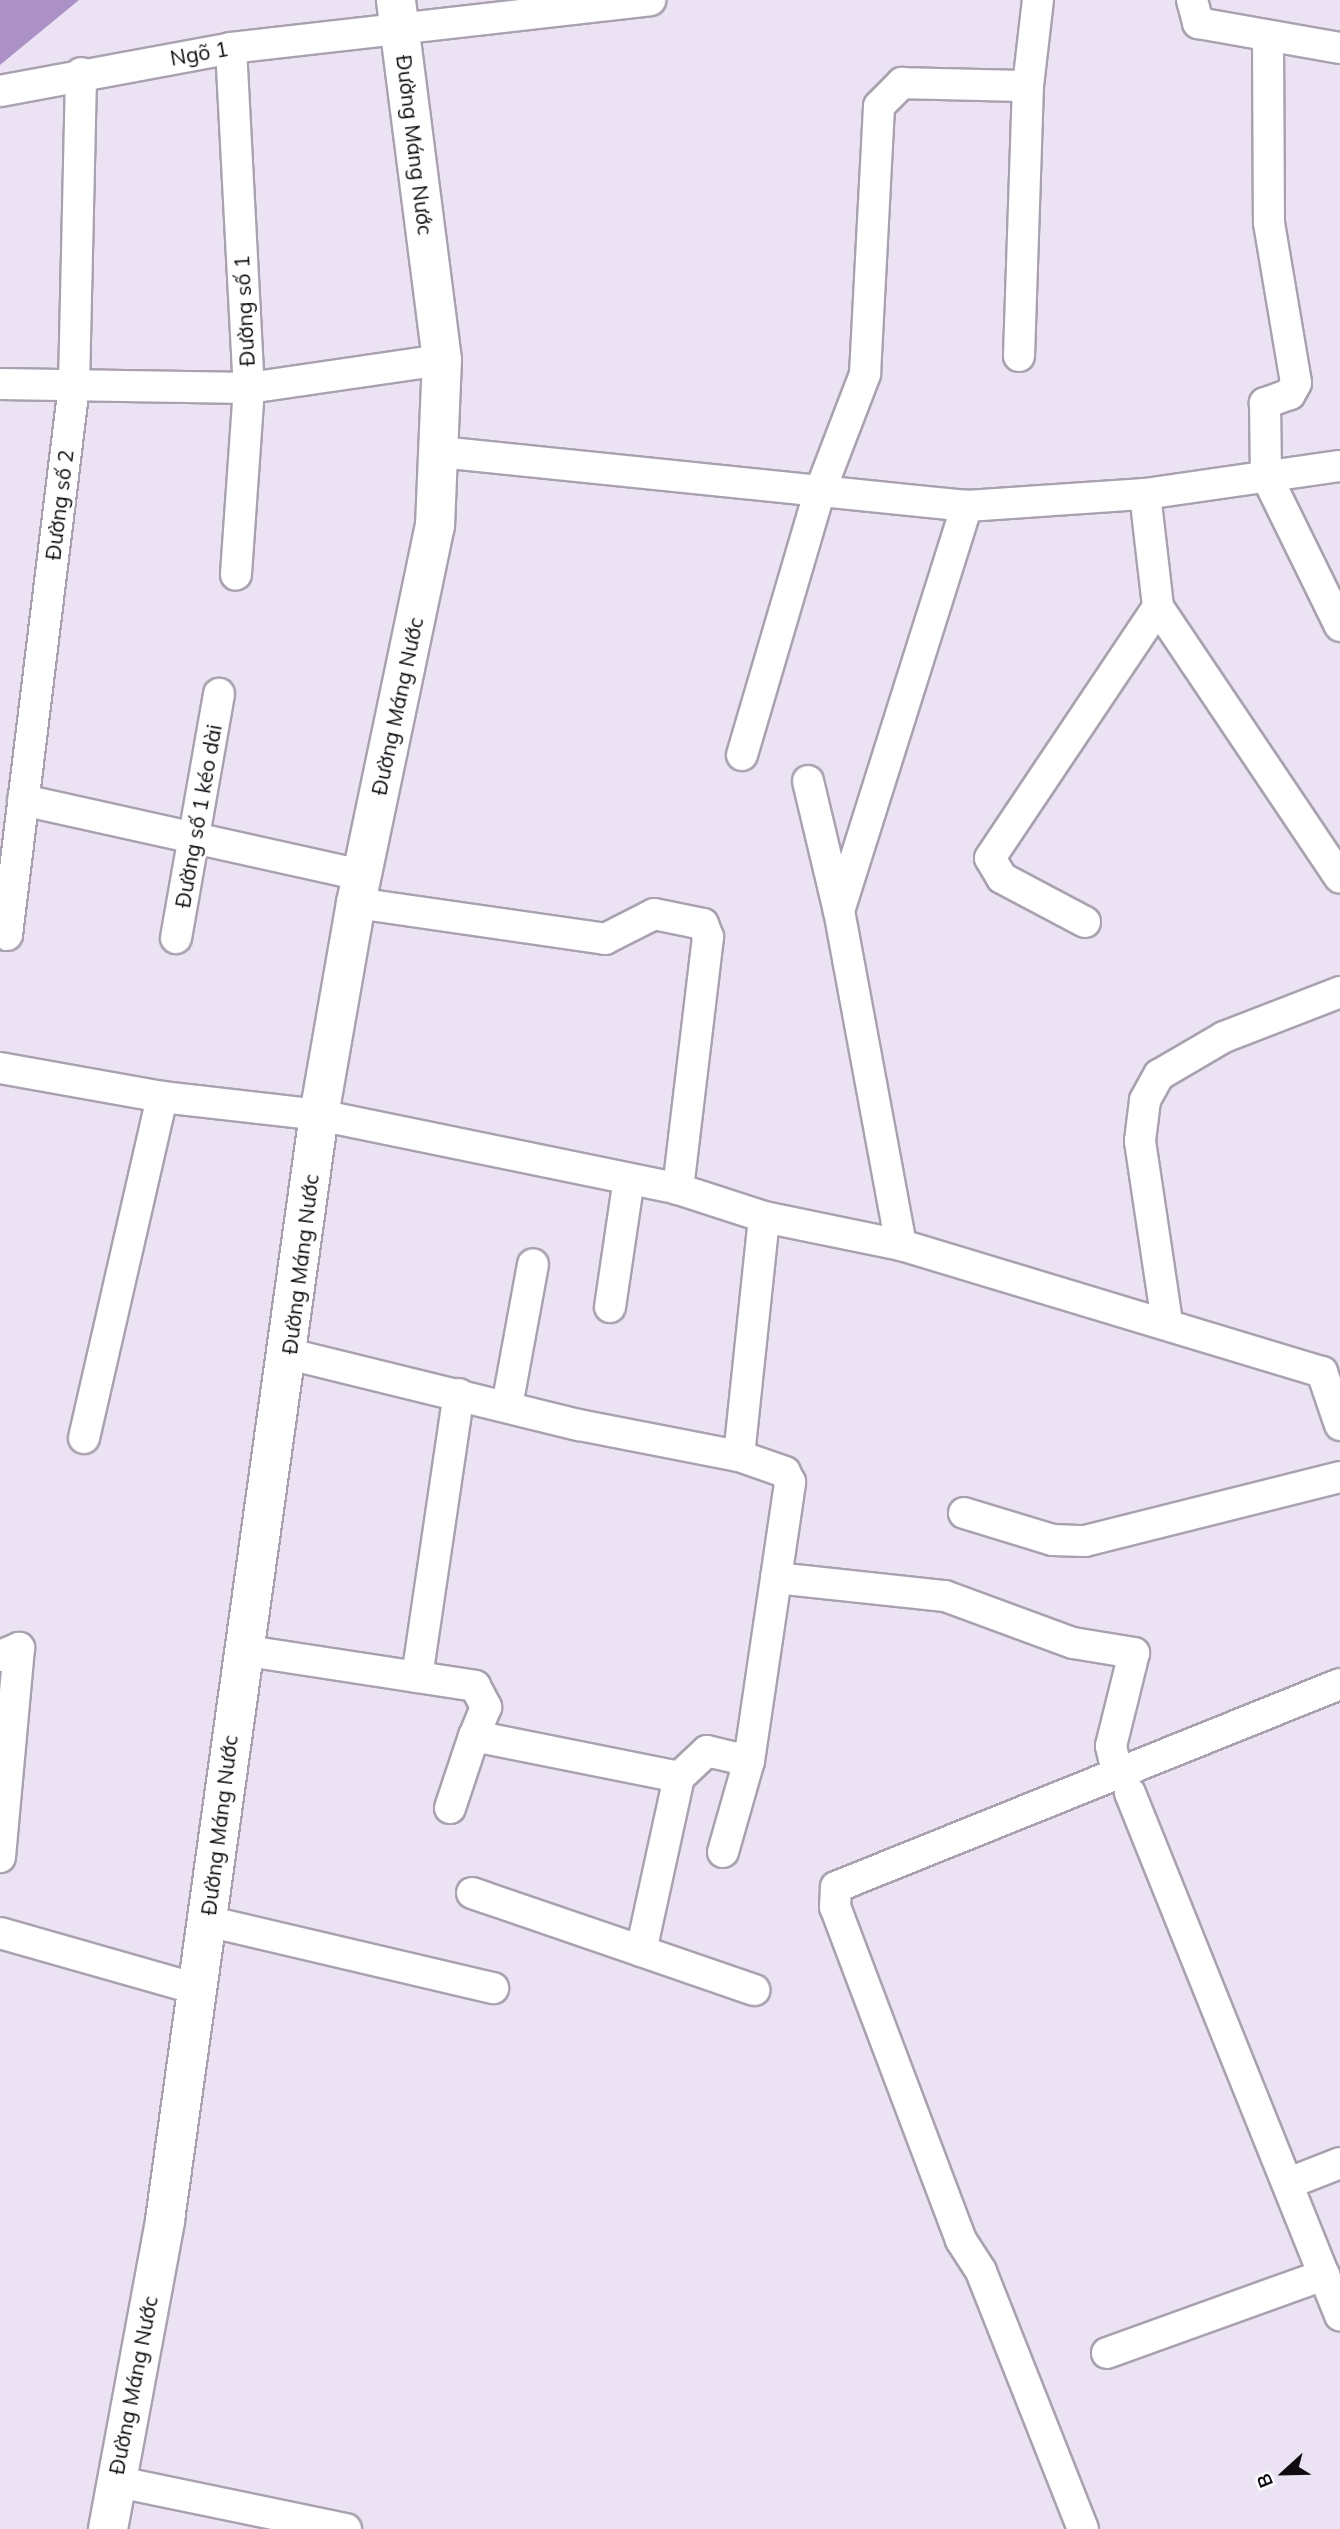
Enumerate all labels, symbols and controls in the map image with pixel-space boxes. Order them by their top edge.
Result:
street label: Ngõ 1 [168,36,230,70]
street label: Đường Máng Nước [391,53,439,237]
street label: Đường số 1 [229,255,259,367]
street label: Đường số 2 [40,449,78,561]
street label: Đường Máng Nước [366,615,428,797]
street label: Đường số 1 kéo dài [169,722,227,910]
street label: Đường Máng Nước [276,1172,324,1356]
street label: Đường Máng Nước [195,1733,243,1917]
street label: Đường Máng Nước [103,2294,163,2476]
north arrow [1249,2438,1319,2508]
text: B [1251,2470,1278,2491]

